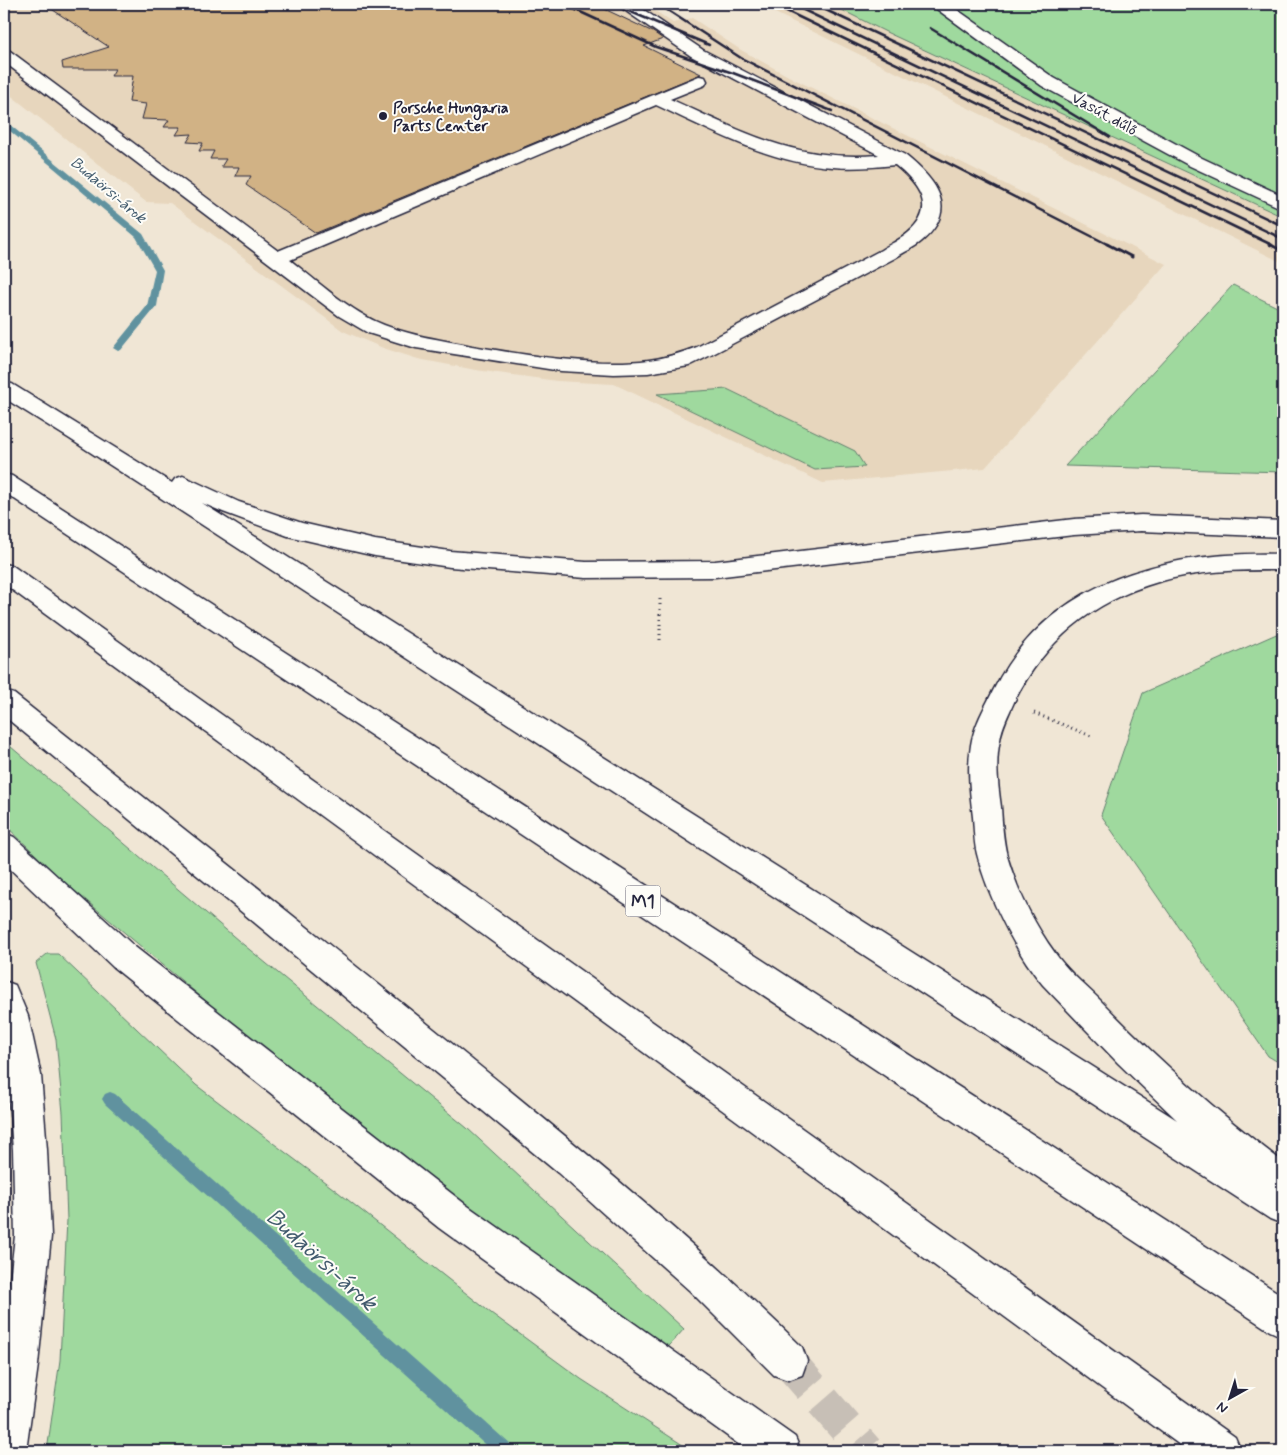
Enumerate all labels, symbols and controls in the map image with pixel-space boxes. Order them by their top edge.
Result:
street label: Vasút dűlő [1068,88,1141,141]
place label: Porsche Hungaria Parts Center [393,98,509,137]
marker: Porsche Hungaria Parts Center [377,110,389,122]
water label: Budaörsi-árok [66,152,151,229]
road number: M1 [626,886,660,916]
water label: Budaörsi-árok [259,1202,385,1320]
north arrow [1204,1372,1254,1422]
text: N [1213,1397,1232,1417]

